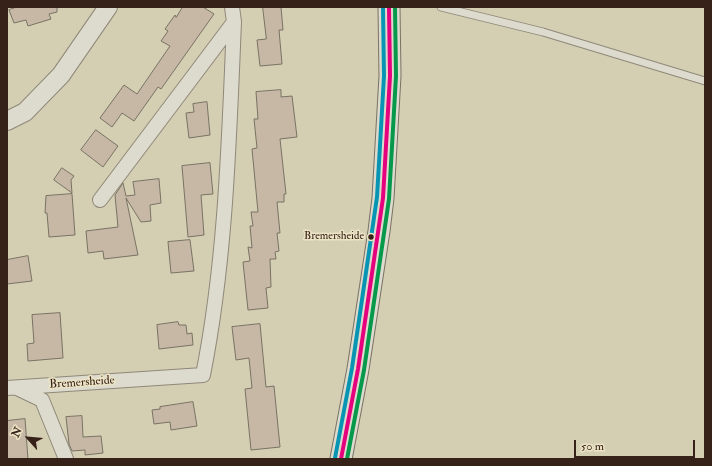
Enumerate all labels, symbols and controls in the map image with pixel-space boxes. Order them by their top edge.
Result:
place label: Bremersheide [304,230,364,244]
marker: Bremersheide [366,232,376,242]
street label: Bremersheide [49,374,115,392]
north arrow [8,418,48,458]
text: N [9,425,25,440]
scale bar [576,432,697,458]
text: 50 m [581,439,604,454]

